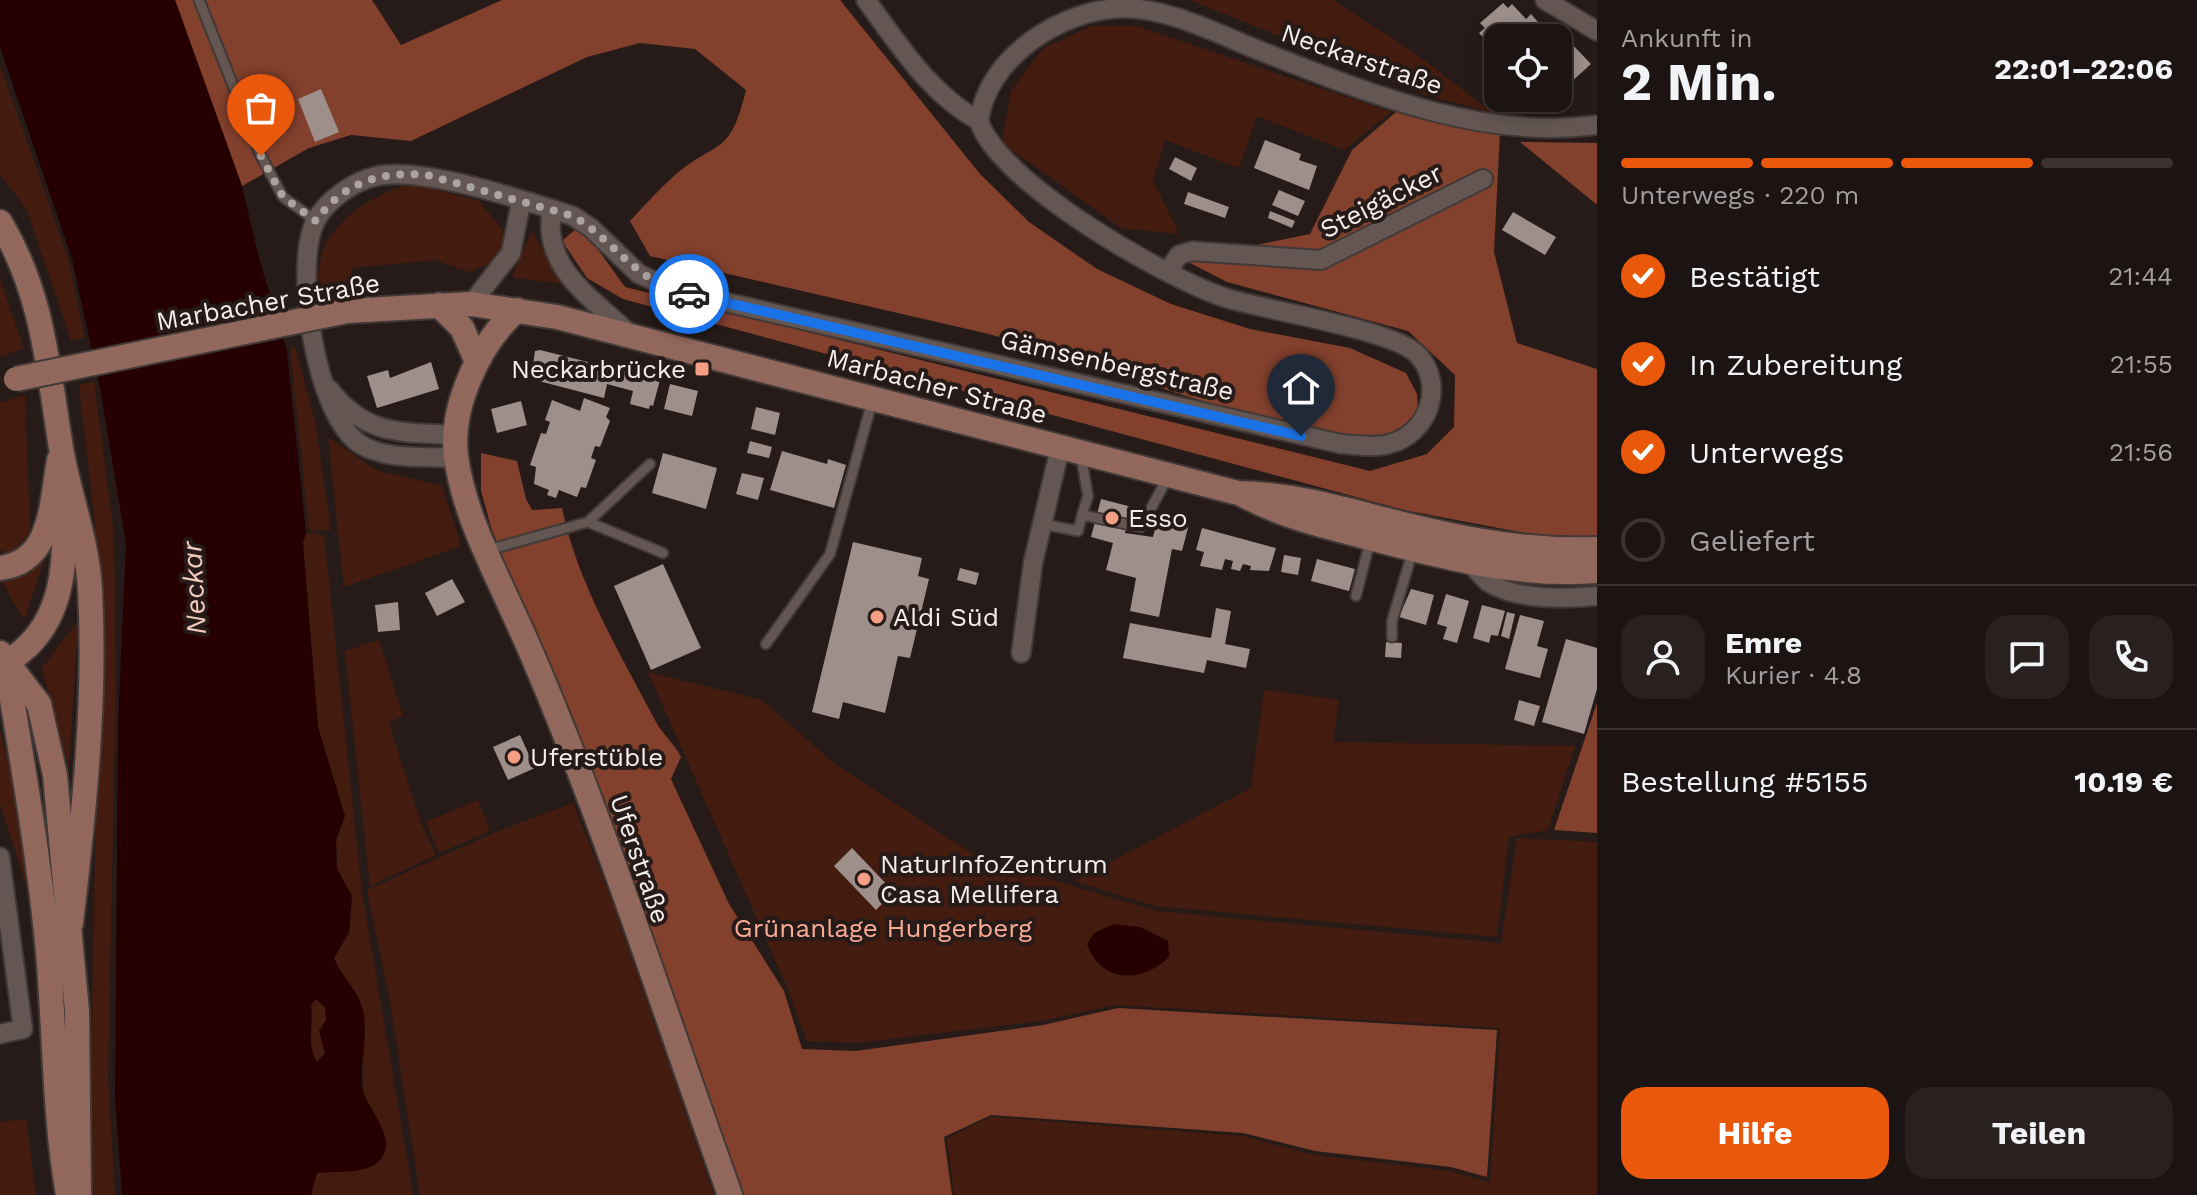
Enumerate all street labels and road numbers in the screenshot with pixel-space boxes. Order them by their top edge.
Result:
street label: Neckarstraße [1278,17,1446,101]
street label: Steigäcker [1315,158,1447,244]
street label: Marbacher Straße [154,268,382,336]
street label: Gämsenbergstraße [997,324,1237,406]
street label: Marbacher Straße [824,342,1050,430]
street label: Uferstraße [604,791,676,927]

